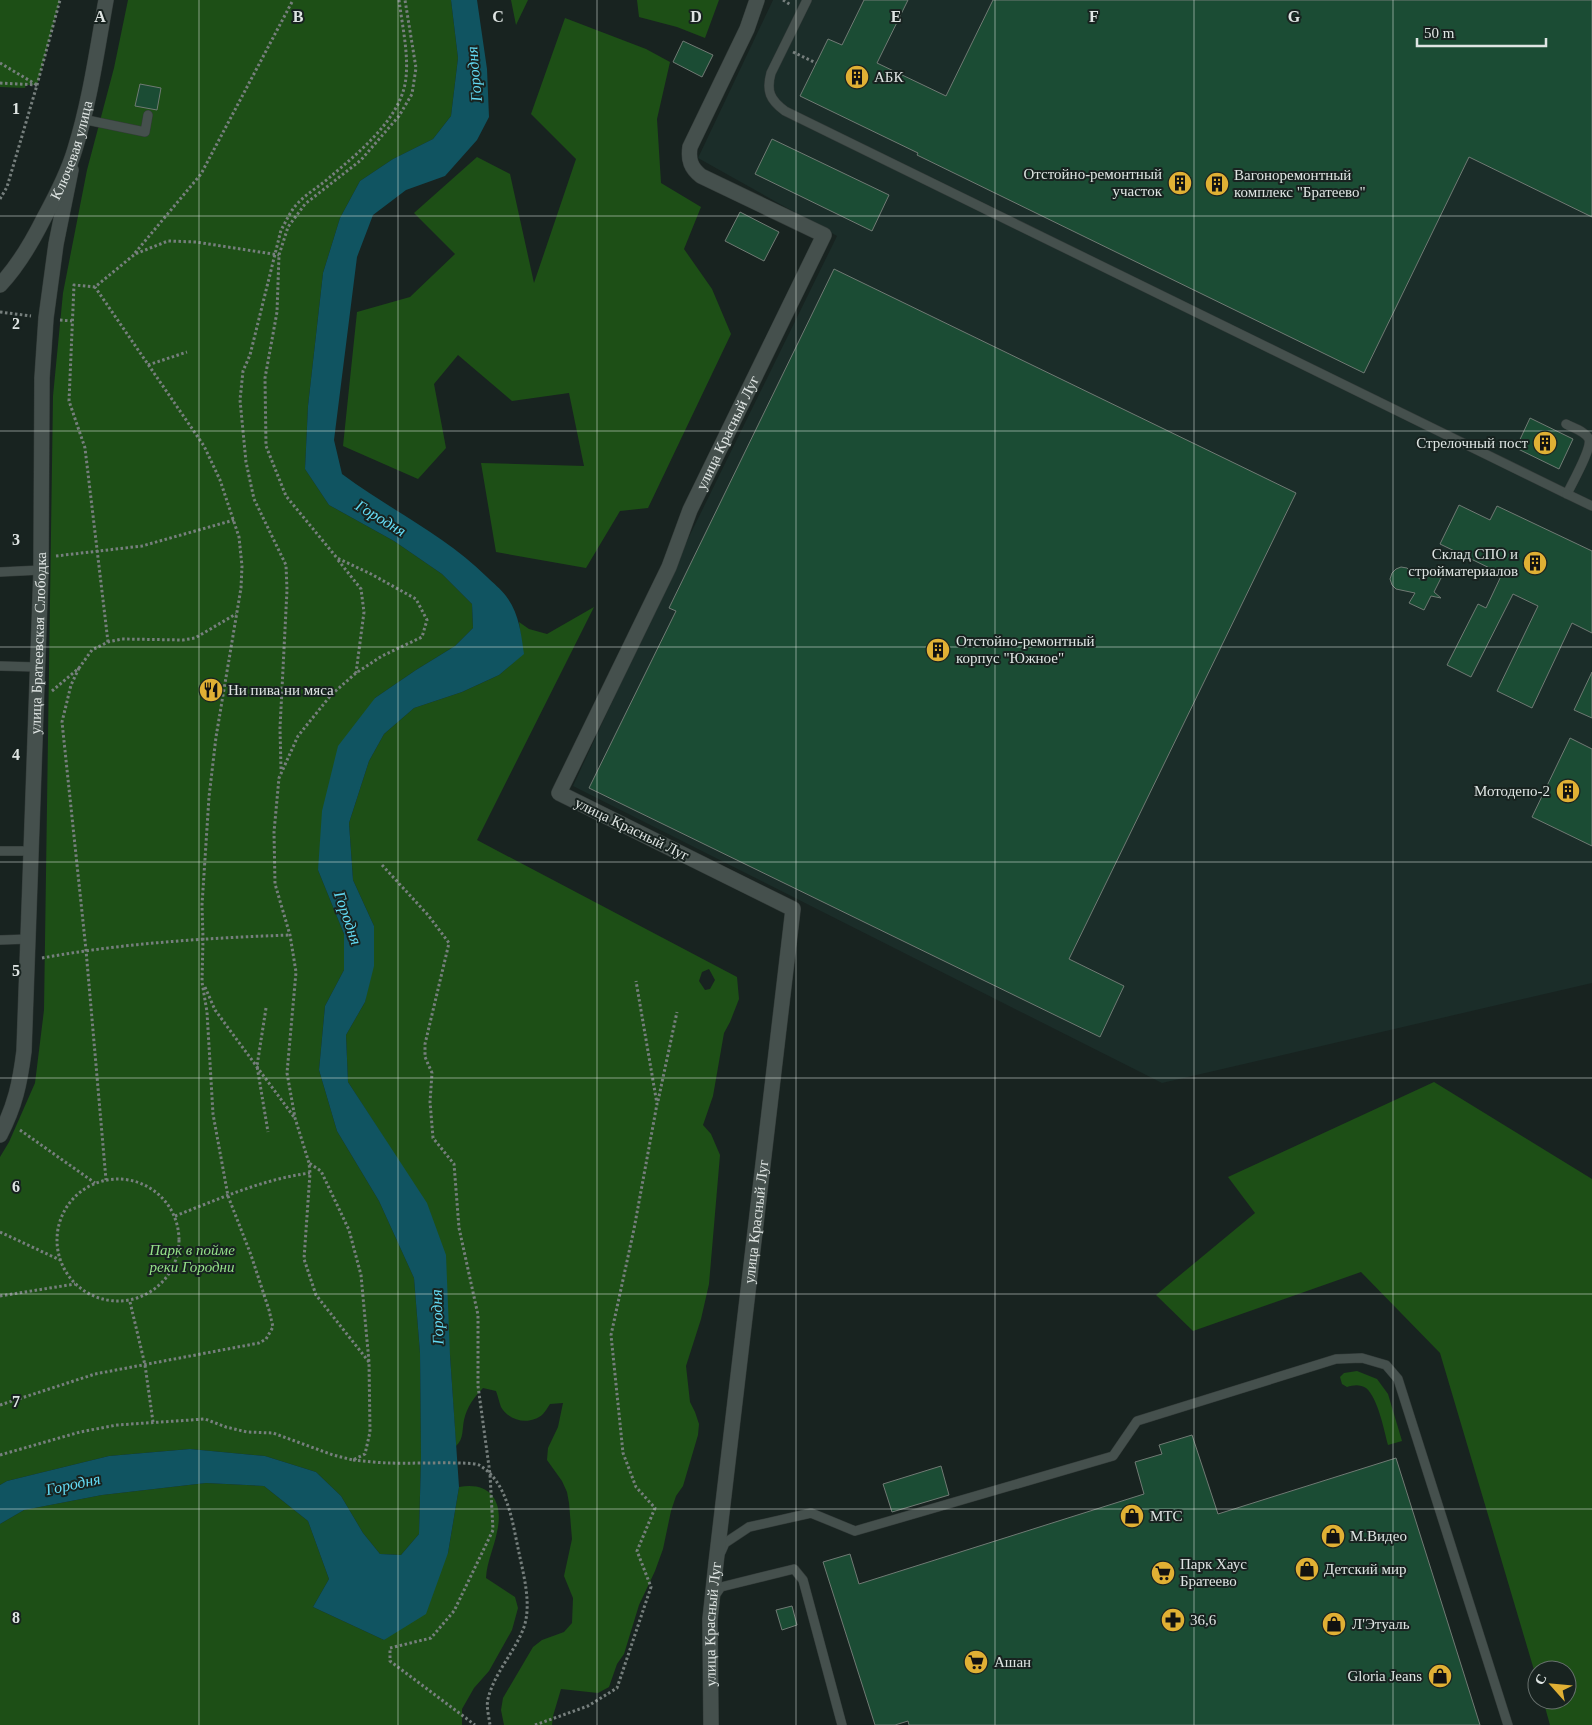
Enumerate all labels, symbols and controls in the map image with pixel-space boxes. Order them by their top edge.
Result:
text: A [94,8,106,25]
text: B [293,8,304,25]
text: C [492,8,504,25]
text: D [690,8,702,25]
text: E [891,8,901,25]
text: F [1089,8,1099,25]
text: G [1288,8,1301,25]
scale bar [1417,15,1546,47]
text: 50 m [1424,25,1455,41]
water label: Городня [463,46,486,103]
building icon: АБК [844,64,870,90]
place label: АБК [874,69,904,85]
street label: Ключевая улица [47,99,95,202]
text: 1 [12,100,20,117]
place label: Отстойно-ремонтный участок [1023,166,1163,199]
place label: Вагоноремонтный комплекс "Братеево" [1234,167,1366,200]
building icon: Отстойно-ремонтный участок [1167,170,1193,196]
building icon: Вагоноремонтный комплекс "Братеево" [1204,171,1230,197]
text: 2 [12,315,20,332]
street label: улица Красный Луг [693,373,762,492]
building icon: Стрелочный пост [1532,430,1558,456]
place label: Стрелочный пост [1416,435,1528,451]
water label: Городня [351,496,409,540]
text: 3 [12,531,20,548]
place label: Склад СПО и стройматериалов [1408,546,1518,579]
building icon: Склад СПО и стройматериалов [1522,550,1548,576]
street label: улица Братеевская Слободка [27,552,49,735]
place label: Отстойно-ремонтный корпус "Южное" [956,633,1095,666]
building icon: Отстойно-ремонтный корпус "Южное" [925,637,951,663]
restaurant icon: Ни пива ни мяса [198,677,224,703]
place label: Ни пива ни мяса [228,682,334,698]
text: 4 [12,746,20,763]
building icon: Мотодепо-2 [1555,778,1581,804]
place label: Мотодепо-2 [1474,783,1550,799]
street label: улица Красный Луг [572,794,692,864]
water label: Городня [330,888,365,947]
text: 5 [12,962,20,979]
street label: улица Красный Луг [741,1159,771,1285]
text: 6 [12,1178,20,1195]
park label: Парк в пойме реки Городни [148,1242,235,1275]
water label: Городня [428,1289,447,1346]
text: 7 [12,1393,20,1410]
water label: Городня [43,1470,102,1499]
shop icon: МТС [1119,1503,1145,1529]
place label: МТС [1150,1508,1183,1524]
shop icon: М.Видео [1320,1523,1346,1549]
place label: М.Видео [1350,1528,1407,1544]
place label: Парк Хаус Братеево [1180,1556,1247,1589]
shop icon: Детский мир [1294,1556,1320,1582]
supermarket icon: Парк Хаус Братеево [1150,1560,1176,1586]
street label: улица Красный Луг [702,1561,724,1687]
place label: Детский мир [1324,1561,1407,1577]
pharmacy icon: 36,6 [1160,1607,1186,1633]
text: 8 [12,1609,20,1626]
shop icon: Л'Этуаль [1321,1611,1347,1637]
place label: 36,6 [1190,1612,1217,1628]
place label: Л'Этуаль [1352,1616,1410,1632]
supermarket icon: Ашан [963,1649,989,1675]
place label: Ашан [994,1654,1031,1670]
north arrow [1527,1660,1577,1710]
shop icon: Gloria Jeans [1427,1663,1453,1689]
place label: Gloria Jeans [1347,1668,1422,1684]
text: С [1532,1671,1550,1687]

